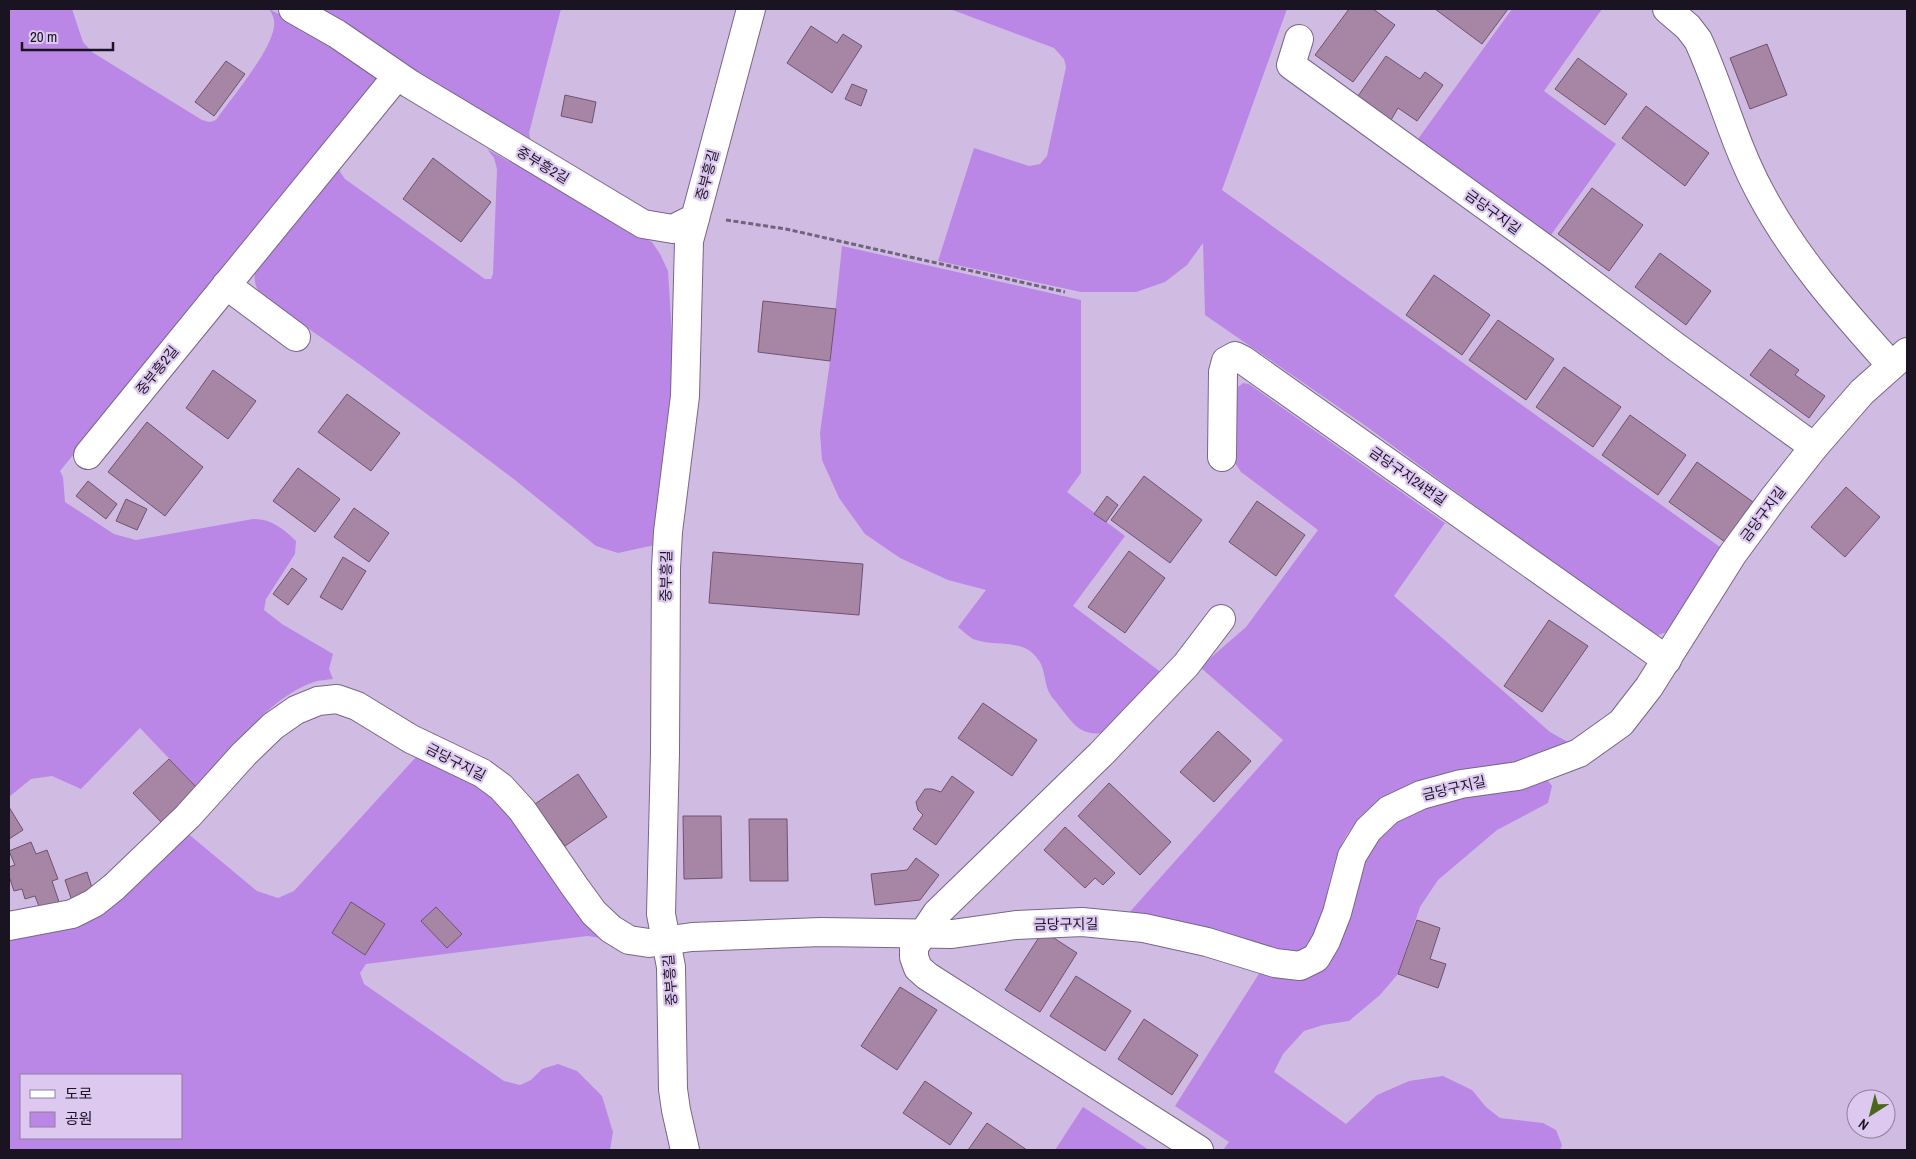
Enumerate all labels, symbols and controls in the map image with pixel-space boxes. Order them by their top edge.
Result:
scale bar [22,20,114,52]
text: 20 m [30,26,57,47]
street label: 중부흥2길 [514,142,572,188]
street label: 중부흥길 [692,148,722,202]
street label: 금당구지길 [1462,186,1524,238]
street label: 중부흥2길 [132,342,182,398]
street label: 금당구지24번길 [1366,443,1450,509]
street label: 금당구지길 [1736,483,1790,545]
street label: 중부흥길 [657,550,675,602]
street label: 금당구지길 [423,739,489,785]
street label: 금당구지길 [1421,772,1487,804]
street label: 금당구지길 [1034,914,1098,934]
street label: 중부흥길 [659,954,681,1006]
legend [20,1074,182,1139]
text: 도로 [65,1083,93,1104]
north arrow [1846,1089,1896,1139]
text: 공원 [65,1108,93,1129]
text: N [1855,1115,1872,1134]

